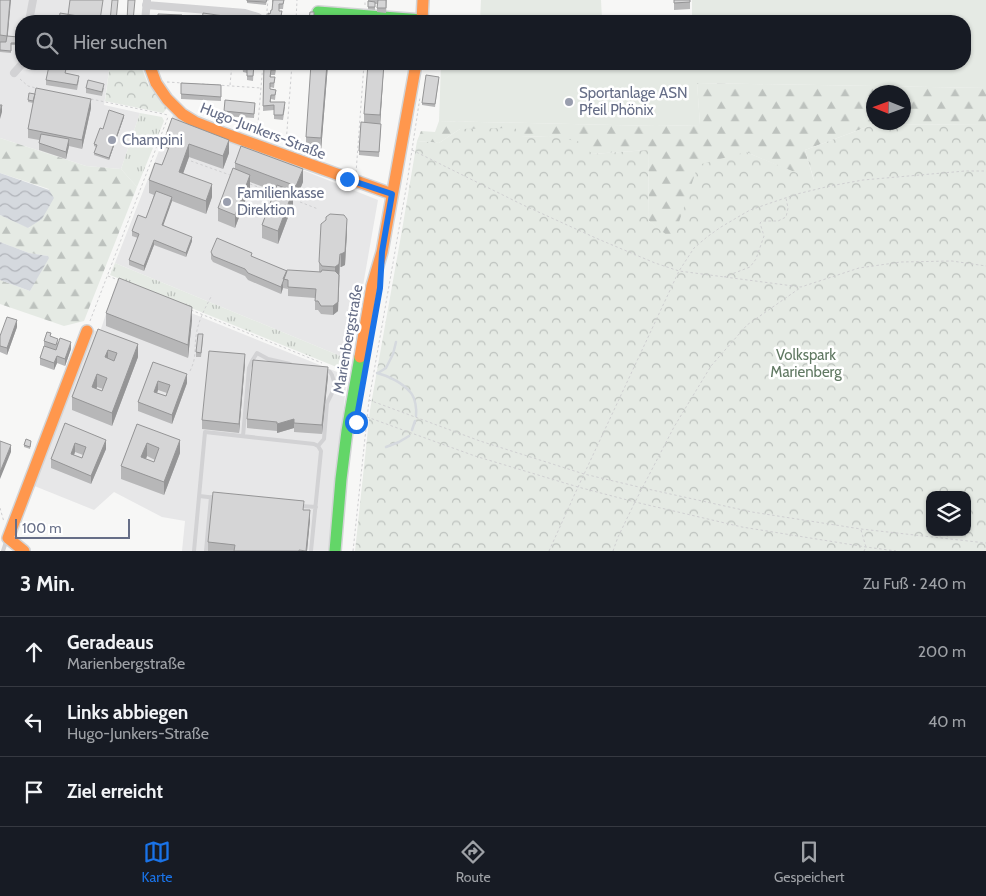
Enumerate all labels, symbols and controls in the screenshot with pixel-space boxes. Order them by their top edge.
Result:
search box [15,15,971,70]
icon: search [33,29,61,57]
text: Hier suchen [73,31,167,54]
place label: Sportanlage ASN Pfeil Phönix [579,84,687,119]
north arrow [866,85,911,130]
marker: Sportanlage ASN Pfeil Phönix [563,96,575,108]
street label: Hugo-Junkers-Straße [198,99,329,163]
place label: Champini [122,131,183,149]
marker: Champini [106,134,118,146]
route end [336,168,359,191]
place label: Familienkasse Direktion [237,184,325,219]
marker: Familienkasse Direktion [221,196,233,208]
street label: Marienbergstraße [330,283,367,395]
park label: Volkspark Marienberg [770,346,842,381]
route start [345,411,368,434]
map controls [926,491,971,536]
button: layers [926,491,971,536]
scale bar [15,516,130,539]
text: 100 m [22,519,62,537]
text: 3 Min. [20,571,75,596]
text: Zu Fuß · 240 m [863,574,966,593]
text: Geradeaus [67,631,153,654]
icon: ahead [20,638,48,666]
text: 200 m [918,642,966,661]
text: Marienbergstraße [67,654,185,673]
text: Links abbiegen [67,701,188,724]
icon: left [20,708,48,736]
text: 40 m [928,712,966,731]
text: Hugo-Junkers-Straße [67,724,209,743]
icon: arrive [20,778,48,806]
text: Ziel erreicht [67,780,163,803]
tab: Karte [142,838,172,886]
tab: Route [456,838,491,886]
tab: Gespeichert [774,838,844,886]

